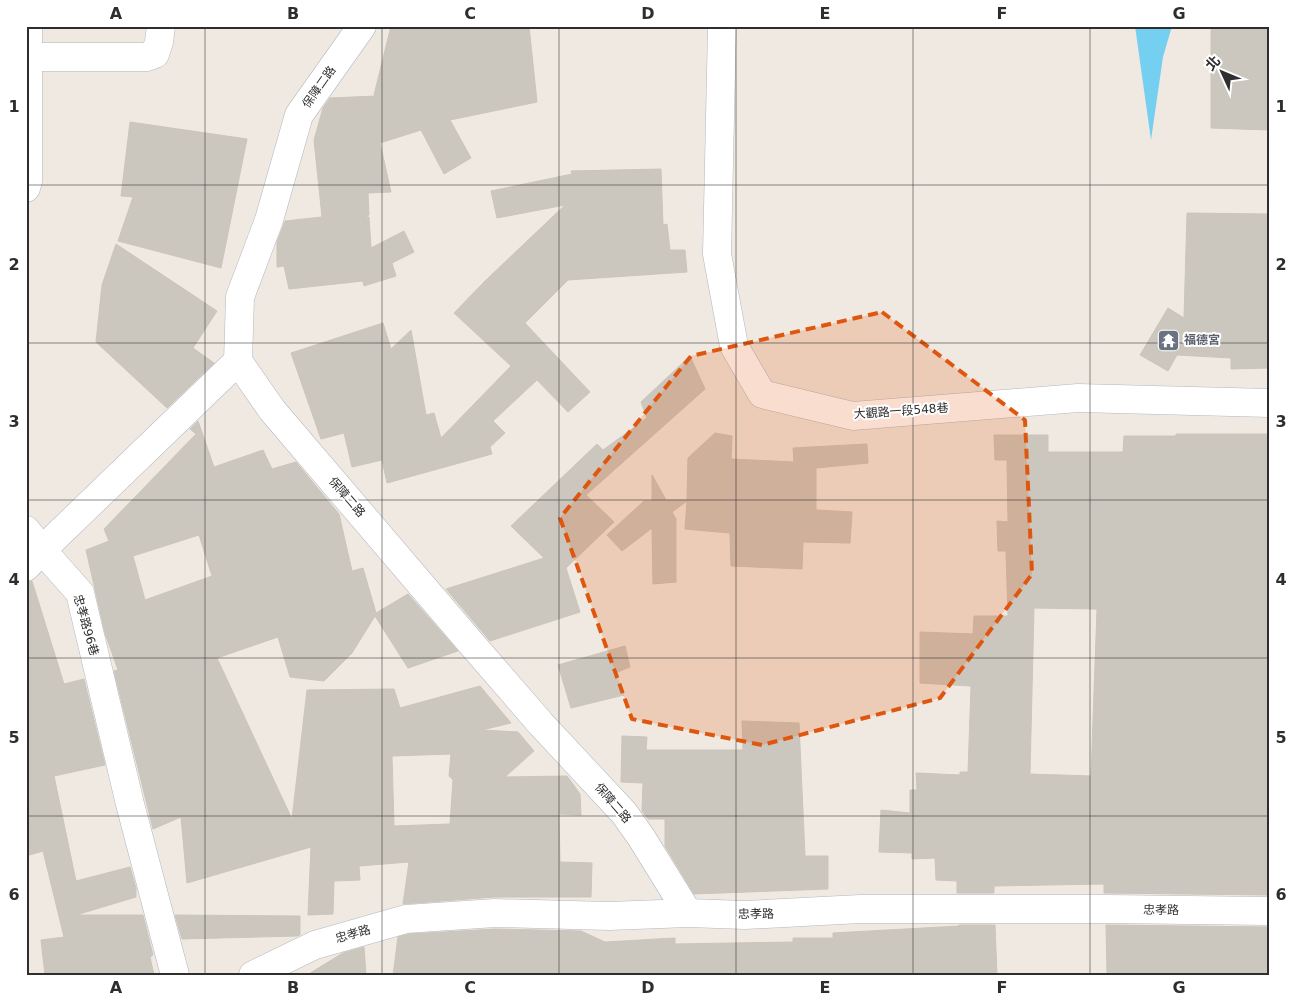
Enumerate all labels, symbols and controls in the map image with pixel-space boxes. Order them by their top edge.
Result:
text: A [110,4,123,23]
text: B [287,4,299,23]
text: C [464,4,476,23]
text: D [641,4,655,23]
text: E [820,4,830,23]
text: F [997,4,1007,23]
text: G [1172,4,1186,23]
north arrow [1198,48,1248,98]
text: 北 [1202,52,1223,74]
street label: 保障二路 [299,63,339,111]
text: 1 [8,97,20,116]
text: 1 [1275,97,1287,116]
text: 2 [8,255,20,274]
text: 2 [1275,255,1287,274]
temple icon: 福德宮 [1156,328,1180,352]
place label: 福德宮 [1184,333,1220,347]
street label: 大觀路一段548巷 [853,401,949,421]
text: 3 [8,412,20,431]
text: 3 [1275,412,1287,431]
street label: 保障二路 [326,474,368,520]
text: 4 [8,570,20,589]
text: 4 [1275,570,1287,589]
street label: 忠孝路96巷 [71,593,101,657]
text: 5 [8,728,20,747]
text: 5 [1275,728,1287,747]
street label: 保障二路 [592,780,634,826]
text: 6 [8,885,20,904]
text: 6 [1275,885,1287,904]
street label: 忠孝路 [1143,903,1179,917]
street label: 忠孝路 [738,907,774,921]
street label: 忠孝路 [334,922,372,946]
text: A [110,978,123,997]
text: B [287,978,299,997]
text: C [464,978,476,997]
text: D [641,978,655,997]
text: E [820,978,830,997]
text: F [997,978,1007,997]
text: G [1172,978,1186,997]

